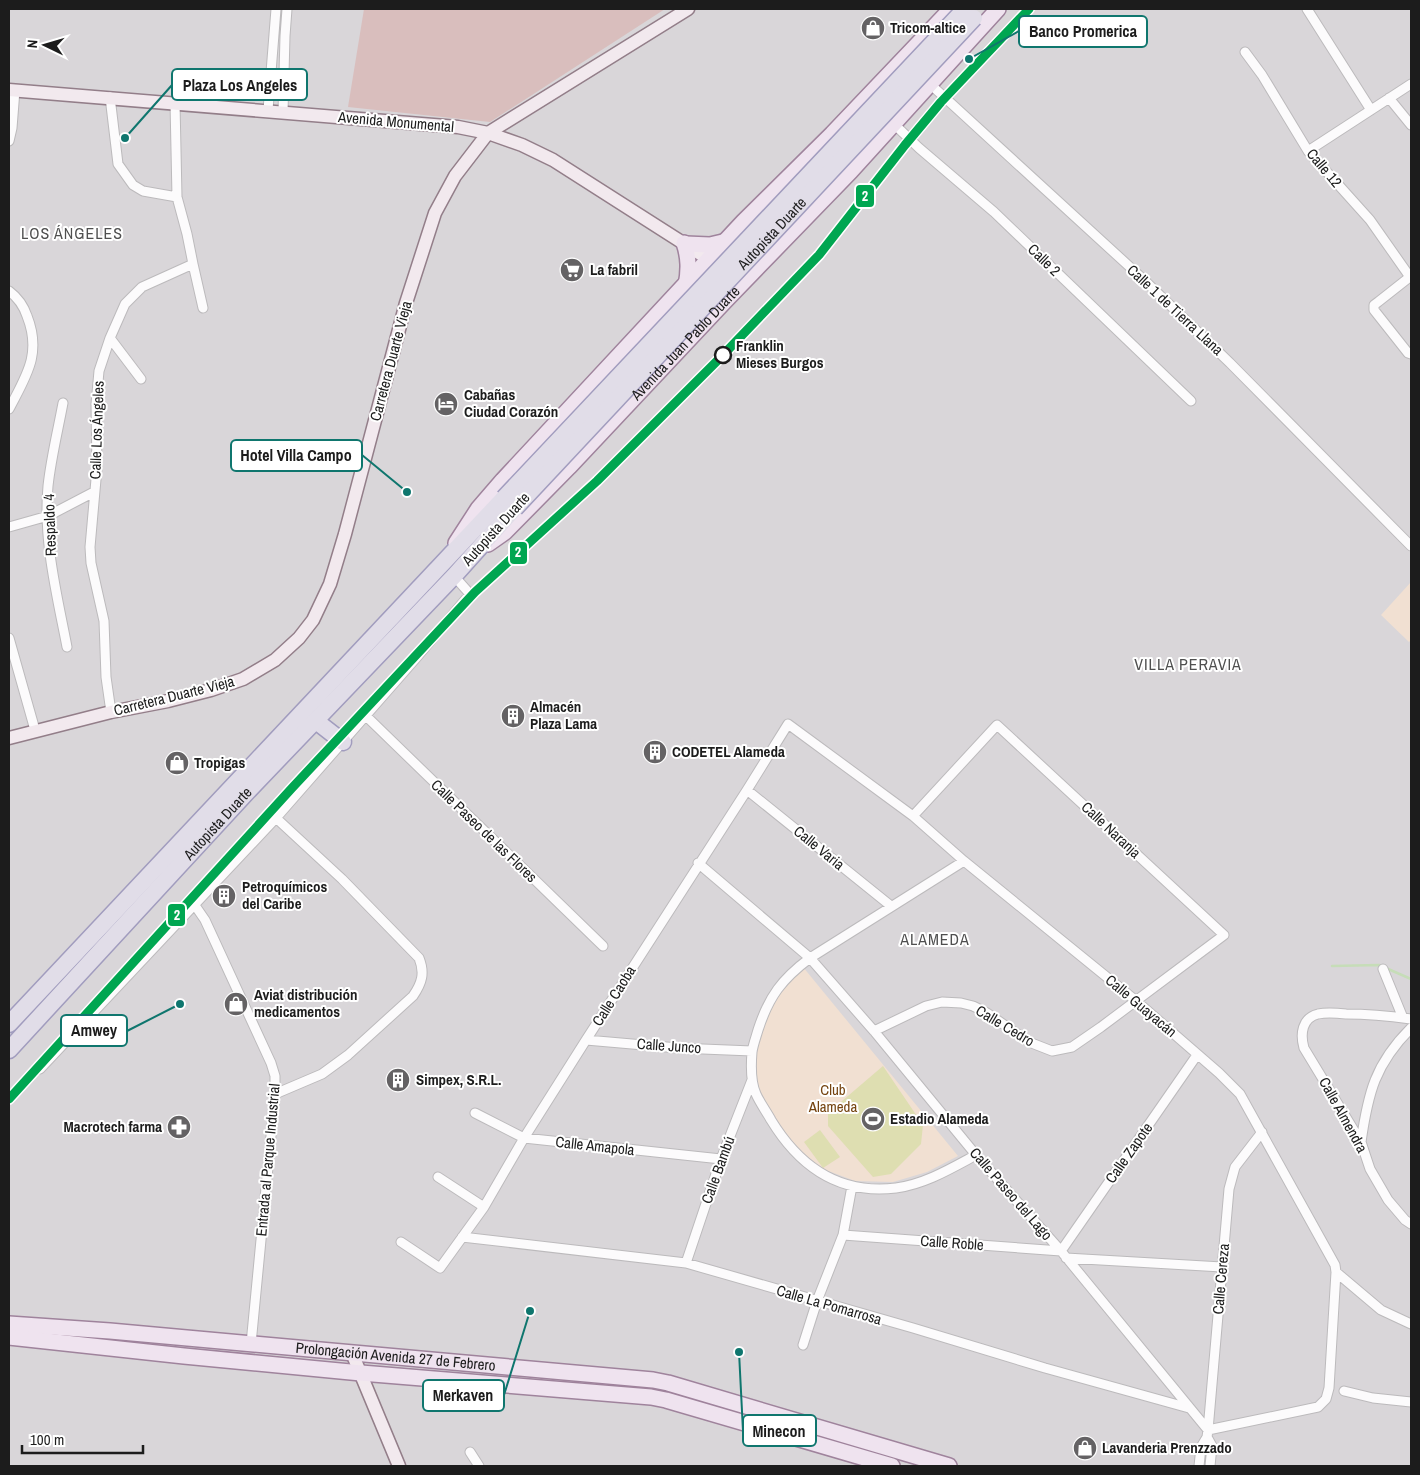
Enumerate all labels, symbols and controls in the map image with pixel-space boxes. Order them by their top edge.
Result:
shop icon: Tricom-altice [860,15,886,41]
callout: Banco Promerica [1019,16,1147,47]
place label: Tricom-altice [890,17,966,38]
north arrow [20,20,70,70]
text: Banco Promerica [1029,20,1138,42]
text: N [23,39,41,49]
callout: Plaza Los Angeles [172,69,307,100]
text: Plaza Los Angeles [183,74,297,96]
street label: Avenida Monumental [336,106,455,137]
street label: Calle 12 [1302,144,1347,192]
line badge: 2 [855,184,875,208]
text: 2 [862,187,868,205]
street label: Autopista Duarte [732,192,811,275]
district label: LOS ÁNGELES [21,222,123,244]
street label: Calle 2 [1023,239,1066,281]
supermarket icon: La fabril [559,257,585,283]
place label: La fabril [590,259,638,280]
street label: Calle 1 de Tierra Llana [1123,259,1228,360]
street label: Avenida Juan Pablo Duarte [625,281,744,405]
street label: Carretera Duarte Vieja [364,298,417,423]
place label: Franklin Mieses Burgos [736,335,824,373]
marker: Franklin Mieses Burgos [714,346,732,364]
street label: Calle Los Ángeles [84,380,109,480]
place label: Cabañas Ciudad Corazón [464,384,558,422]
hotel icon: Cabañas Ciudad Corazón [433,391,459,417]
callout: Hotel Villa Campo [231,440,362,471]
text: Hotel Villa Campo [240,444,352,466]
street label: Autopista Duarte [456,487,534,571]
street label: Respaldo 4 [38,493,61,556]
line badge: 2 [509,541,528,565]
text: 2 [515,543,521,561]
district label: VILLA PERAVIA [1134,653,1242,675]
street label: Carretera Duarte Vieja [111,670,237,721]
place label: Almacén Plaza Lama [530,696,597,734]
building icon: Almacén Plaza Lama [500,703,526,729]
building icon: CODETEL Alameda [642,739,668,765]
place label: CODETEL Alameda [672,741,785,762]
shop icon: Tropigas [164,750,190,776]
place label: Tropigas [194,752,245,773]
street label: Calle Paseo de las Flores [427,774,542,887]
street label: Autopista Duarte [178,782,257,865]
street label: Calle Naranja [1077,797,1146,863]
street label: Calle Varia [789,821,849,875]
place label: Petroquímicos del Caribe [242,876,328,914]
building icon: Petroquímicos del Caribe [211,883,237,909]
line badge: 2 [167,903,186,927]
text: 2 [174,906,180,924]
district label: ALAMEDA [899,928,970,950]
street label: Calle Caoba [587,961,640,1030]
street label: Calle Guayacán [1101,969,1182,1042]
place label: Aviat distribución medicamentos [254,984,357,1022]
shop icon: Aviat distribución medicamentos [223,991,249,1017]
street label: Calle Cedro [972,1000,1039,1051]
callout: Amwey [61,1015,127,1046]
text: Amwey [71,1019,118,1041]
street label: Calle Junco [636,1033,702,1058]
building icon: Simpex, S.R.L. [385,1067,411,1093]
place label: Simpex, S.R.L. [416,1069,501,1090]
street label: Calle Almendra [1314,1073,1373,1156]
park label: Club Alameda [808,1079,857,1117]
street label: Entrada al Parque Industrial [250,1083,285,1237]
sports icon: Estadio Alameda [860,1106,886,1132]
place label: Estadio Alameda [890,1108,989,1129]
pharmacy icon: Macrotech farma [166,1114,192,1140]
place label: Macrotech farma [64,1116,162,1137]
street label: Calle Zapote [1100,1118,1157,1187]
street label: Calle Amapola [555,1131,636,1160]
street label: Calle Bambú [696,1133,739,1207]
street label: Calle Paseo del Lago [965,1143,1058,1245]
street label: Calle Roble [920,1230,985,1255]
street label: Calle Cereza [1207,1242,1234,1315]
street label: Calle La Pomarrosa [774,1279,884,1330]
street label: Prolongación Avenida 27 de Febrero [295,1337,497,1376]
callout: Merkaven [423,1380,504,1411]
text: Merkaven [433,1384,493,1406]
callout: Minecon [743,1415,816,1446]
text: Minecon [752,1420,806,1442]
scale bar [22,1422,144,1454]
text: 100 m [30,1429,64,1450]
shop icon: Lavanderia Prenzzado [1072,1435,1098,1461]
place label: Lavanderia Prenzzado [1102,1437,1232,1458]

